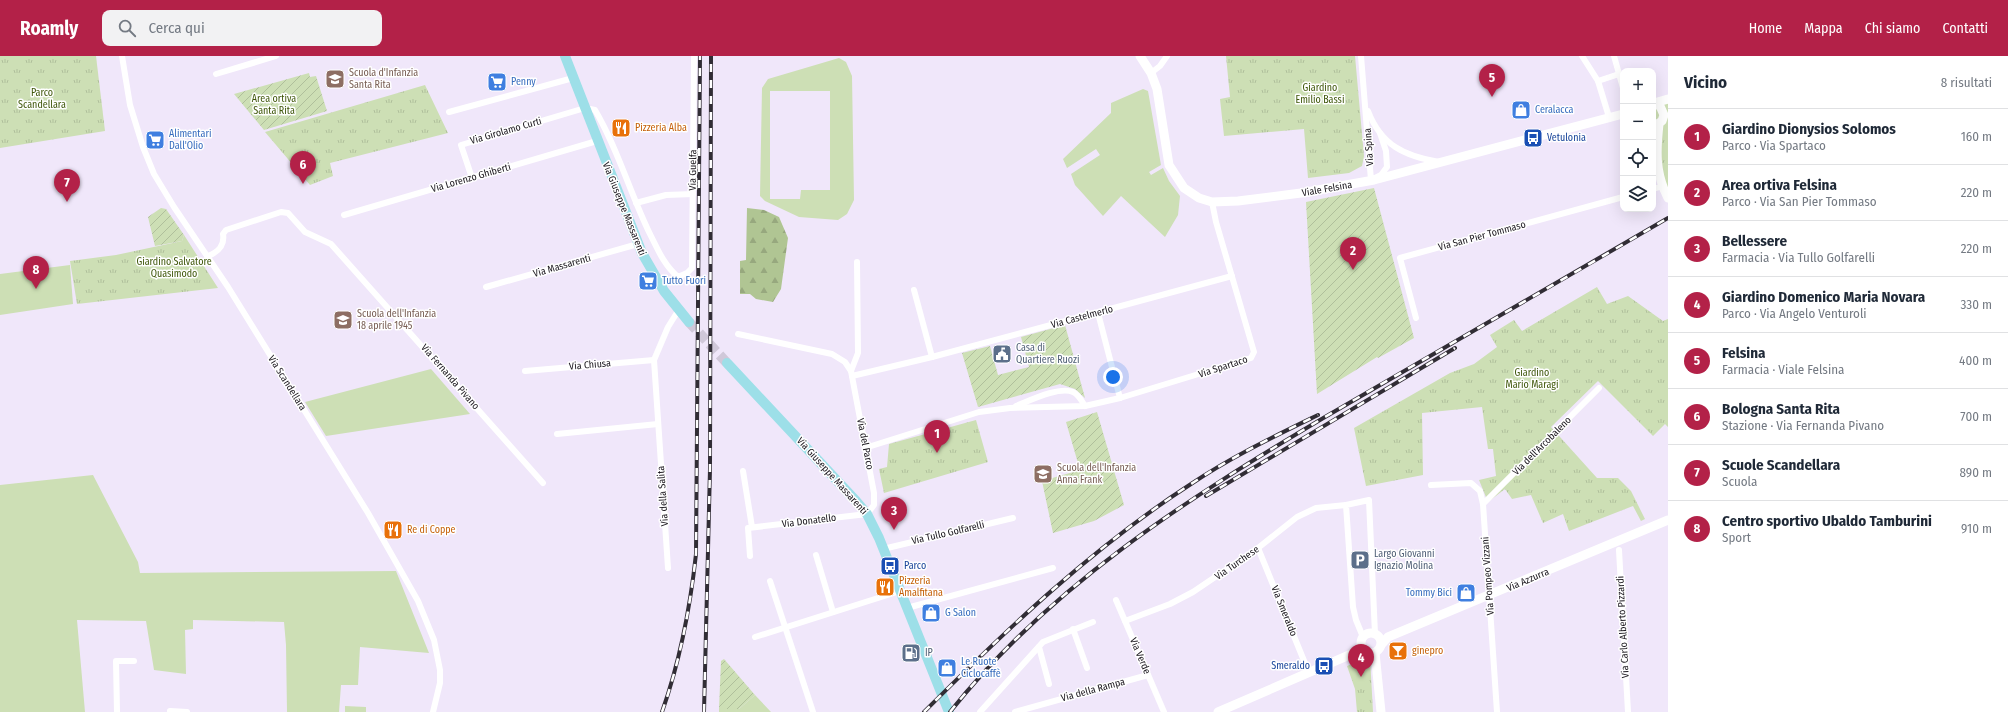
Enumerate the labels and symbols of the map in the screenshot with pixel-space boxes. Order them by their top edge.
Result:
pin: 5 [1479,64,1505,97]
place label: Scuola d'Infanzia Santa Rita [349,67,418,91]
school or university icon: Scuola d'Infanzia Santa Rita [324,68,346,90]
supermarket icon: Penny [486,71,508,93]
place label: Penny [511,76,536,88]
park label: Giardino Emilio Bassi [1296,82,1344,106]
park label: Parco Scandellara [18,87,66,111]
park label: Area ortiva Santa Rita [252,93,296,117]
shop icon: Ceralacca [1510,99,1532,121]
place label: Ceralacca [1535,104,1574,116]
street label: Via Girolamo Curti [469,115,543,147]
restaurant icon: Pizzeria Alba [610,117,632,139]
place label: Pizzeria Alba [635,122,687,134]
bus stop icon: Vetulonia [1522,127,1544,149]
place label: Alimentari Dall'Olio [169,128,211,152]
street label: Via Spina [1362,128,1376,166]
supermarket icon: Alimentari Dall'Olio [144,129,166,151]
place label: Vetulonia [1547,132,1586,144]
street label: Via Guelfa [687,149,699,191]
pin: 6 [290,151,316,184]
street label: Via Giuseppe Massarenti [600,160,648,258]
street label: Via Lorenzo Ghiberti [430,161,512,195]
pin: 7 [54,169,80,202]
street label: Viale Felsina [1301,179,1353,199]
street label: Via San Pier Tommaso [1437,219,1527,253]
pin: 2 [1340,237,1366,270]
street label: Via Massarenti [532,252,592,280]
pin: 8 [23,256,49,289]
park label: Giardino Salvatore Quasimodo [136,256,212,280]
supermarket icon: Tutto Fuori [637,270,659,292]
place label: Tutto Fuori [662,275,706,287]
street label: Via Castelmerlo [1050,303,1114,331]
place label: Scuola dell'Infanzia 18 aprile 1945 [357,308,436,332]
school or university icon: Scuola dell'Infanzia 18 aprile 1945 [332,309,354,331]
street label: Via Fernanda Pivano [418,342,482,412]
place label: Casa di Quartiere Ruozi [1016,342,1079,366]
public building icon: Casa di Quartiere Ruozi [991,343,1013,365]
street label: Via Scandellara [265,353,309,413]
street label: Via Spartaco [1197,353,1249,381]
street label: Via Chiusa [569,357,612,373]
your location [1103,367,1123,387]
park label: Giardino Mario Maragi [1506,367,1558,391]
street label: Via dell'Arcobaleno [1510,414,1574,478]
street label: Via del Parco [854,417,876,471]
pin: 1 [924,420,950,453]
street label: Via Giuseppe Massarenti [794,435,870,517]
place label: Scuola dell'Infanzia Anna Frank [1057,462,1136,486]
school or university icon: Scuola dell'Infanzia Anna Frank [1032,463,1054,485]
street label: Via della Salita [655,465,671,527]
pin: 3 [881,497,907,530]
street label: Via Donatello [781,512,837,530]
restaurant icon: Re di Coppe [382,519,404,541]
street label: Via Tullo Golfarelli [910,519,986,547]
place label: Re di Coppe [407,524,456,536]
street label: Via Pompeo Vizzani [1479,536,1497,616]
street label: Via Turchese [1213,543,1261,583]
place label: Largo Giovanni Ignazio Molina [1374,548,1435,572]
parking icon: Largo Giovanni Ignazio Molina [1349,549,1371,571]
bus stop icon: Parco [879,555,901,577]
place label: Parco [904,560,926,572]
street label: Via Azzurra [1505,566,1551,594]
place label: Pizzeria Amalfitana [899,575,943,599]
restaurant icon: Pizzeria Amalfitana [874,576,896,598]
street label: Via Carlo Alberto Pizzardi [1614,576,1632,678]
shop icon: Tommy Bici [1455,582,1477,604]
street label: Via Smeraldo [1268,584,1300,638]
place label: Tommy Bici [1406,587,1452,599]
shop icon: G Salon [920,602,942,624]
place label: G Salon [945,607,976,619]
street label: Via Verde [1127,636,1153,676]
bar icon: ginepro [1387,640,1409,662]
fuel station icon: IP [900,642,922,664]
pin: 4 [1348,644,1374,677]
place label: ginepro [1412,645,1443,657]
place label: IP [925,647,933,659]
bus stop icon: Smeraldo [1313,655,1335,677]
place label: Le Ruote Ciclocaffè [961,656,1001,680]
shop icon: Le Ruote Ciclocaffè [936,657,958,679]
place label: Smeraldo [1271,660,1310,672]
street label: Via della Rampa [1060,676,1126,704]

